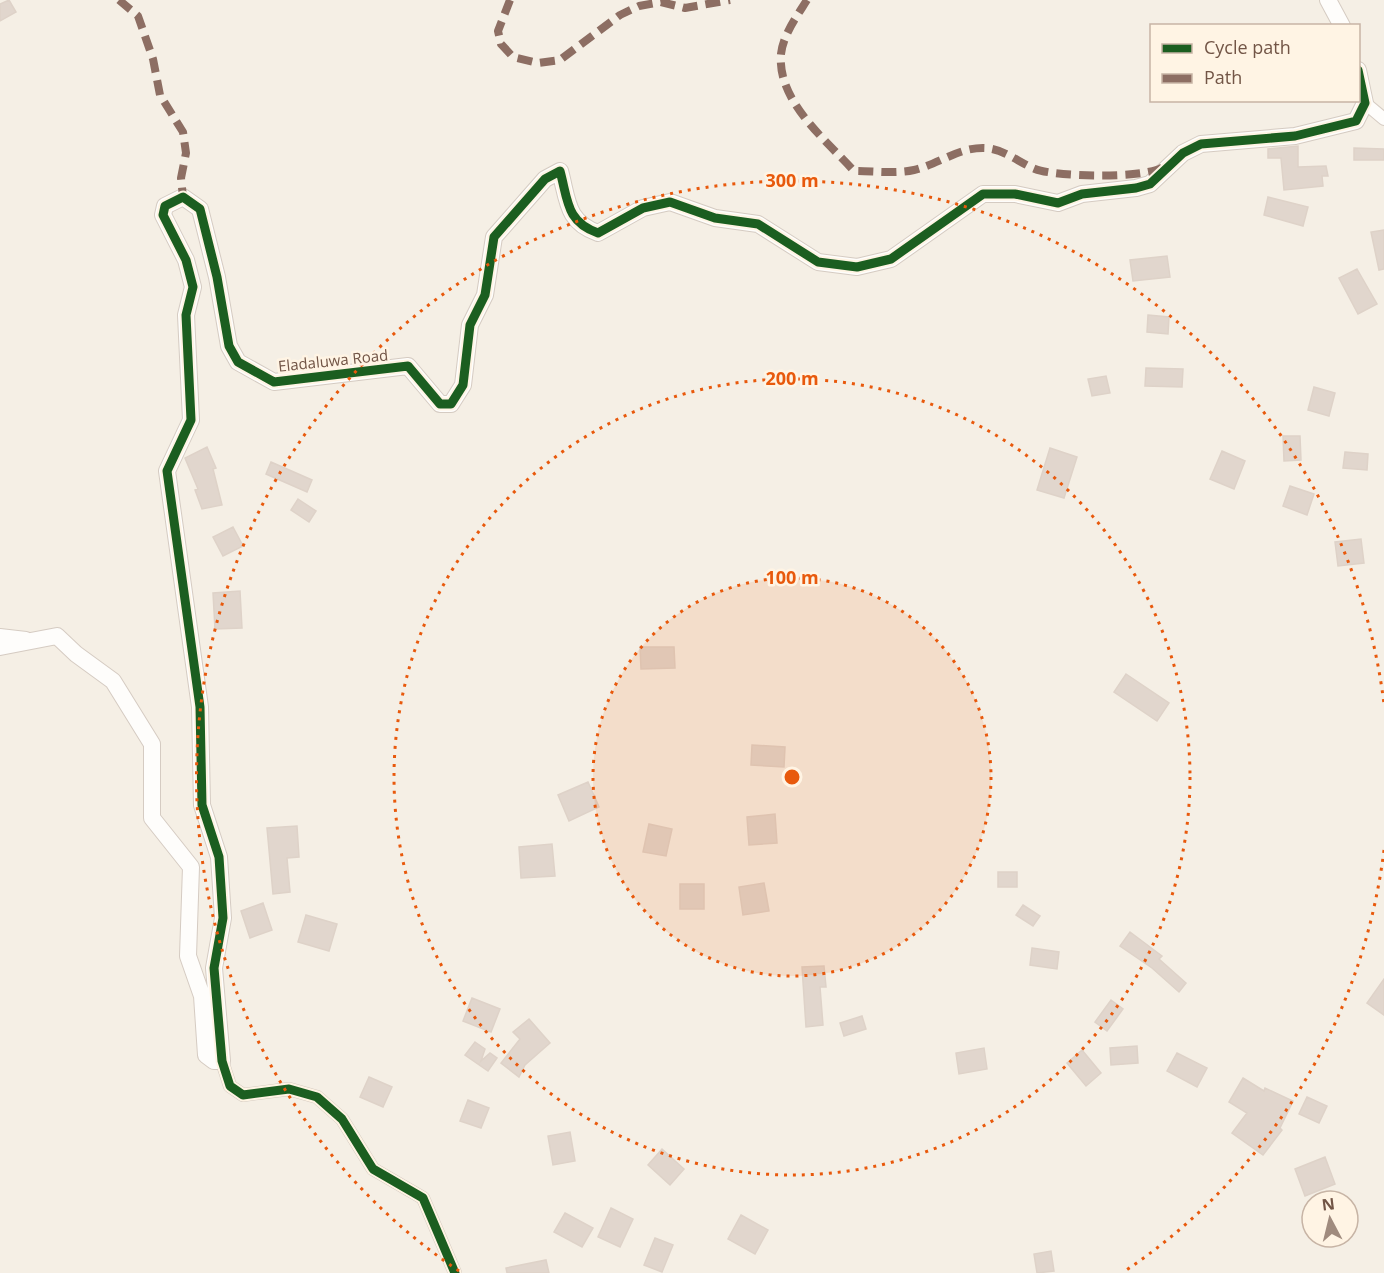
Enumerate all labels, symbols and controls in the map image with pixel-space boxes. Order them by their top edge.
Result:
legend [1150,24,1360,102]
text: Cycle path [1204,35,1291,59]
text: Path [1204,65,1242,89]
text: 300 m [765,168,819,192]
street label: Eladaluwa Road [277,344,389,376]
text: 200 m [765,366,819,390]
text: 100 m [765,565,819,589]
centre of rings [782,767,802,787]
north arrow [1300,1189,1360,1249]
text: N [1320,1192,1336,1216]

